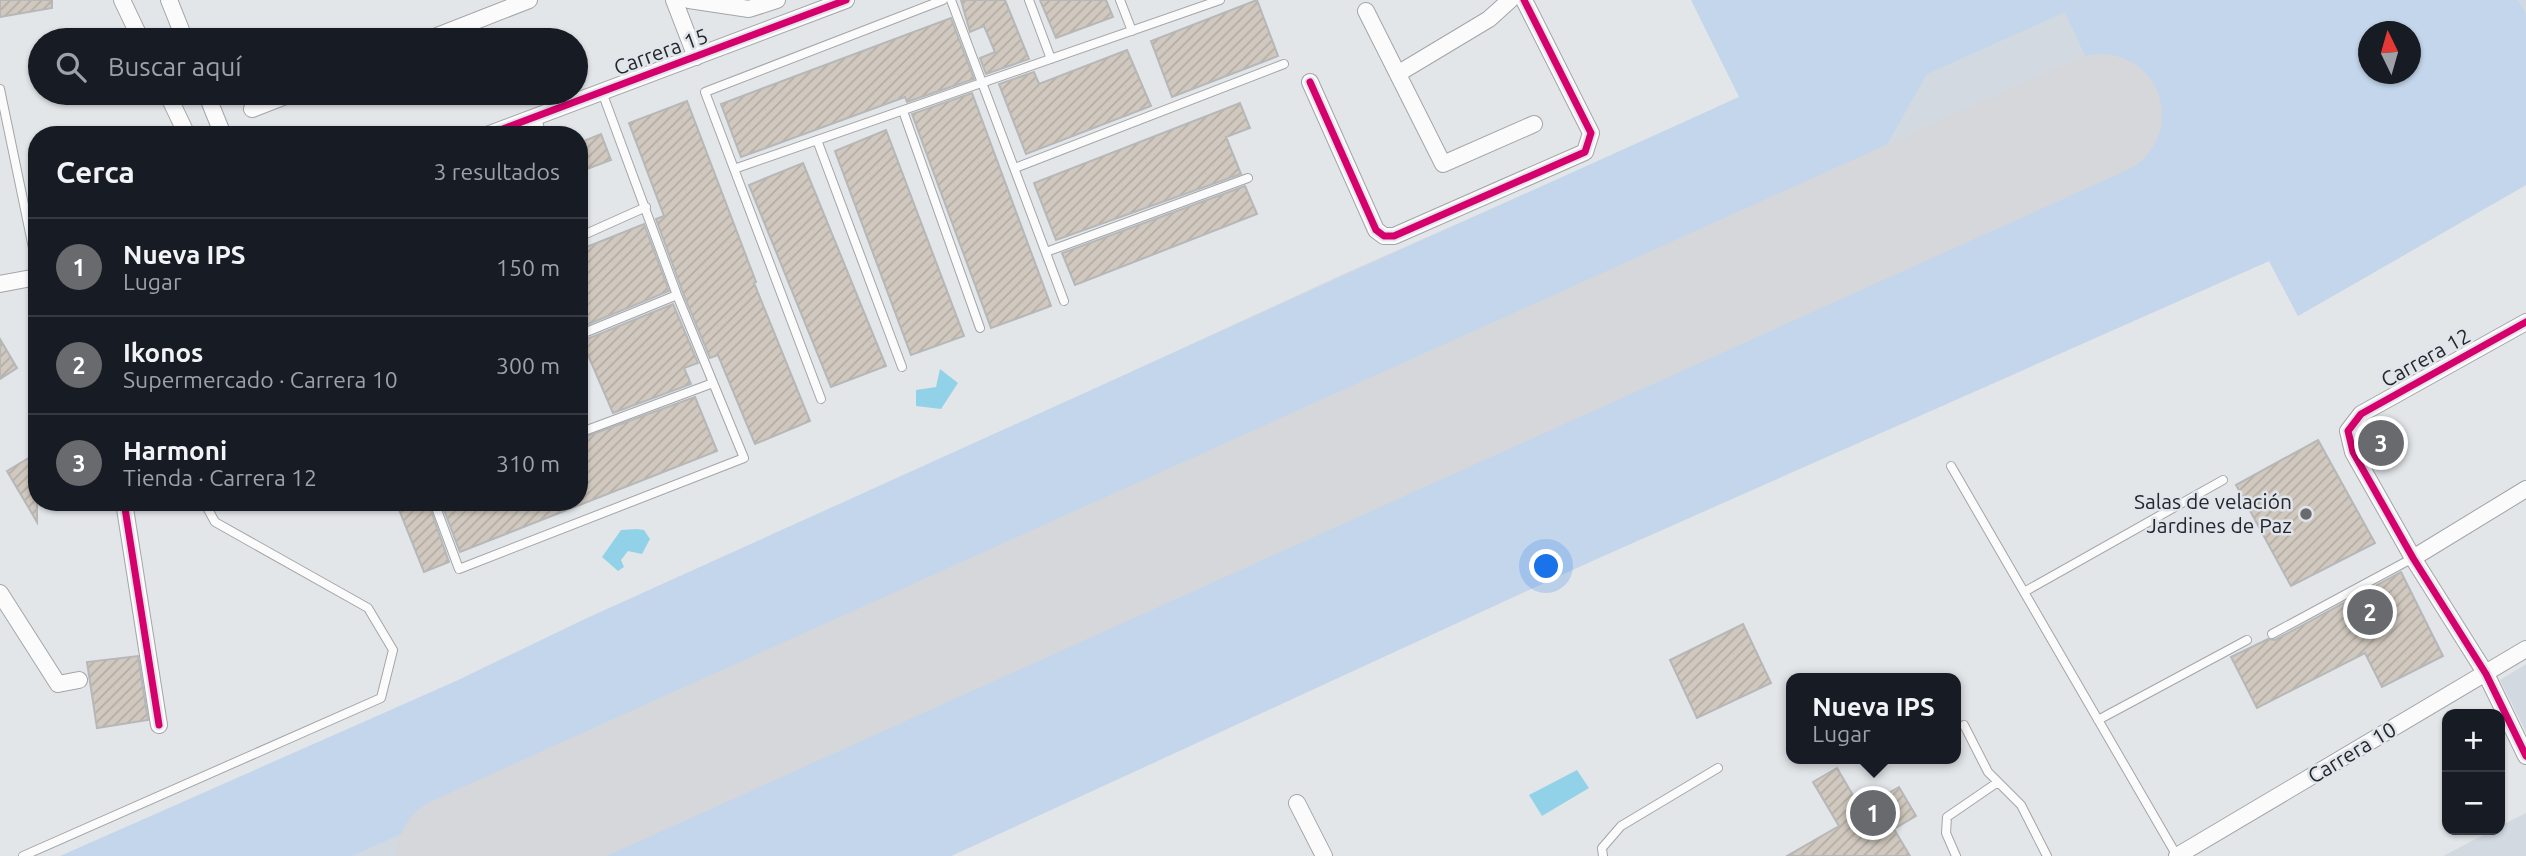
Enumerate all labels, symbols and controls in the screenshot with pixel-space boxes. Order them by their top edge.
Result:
north arrow [2358,21,2421,84]
street label: Carrera 15 [610,23,711,79]
search box [28,28,588,105]
icon: search [52,48,90,86]
text: Buscar aquí [108,52,242,81]
text: Cerca [56,155,135,189]
text: 3 resultados [434,159,560,184]
text: Nueva IPS [123,240,246,269]
text: 1 [73,255,85,280]
text: 150 m [496,255,560,280]
text: Lugar [123,269,182,294]
street label: Carrera 12 [2377,323,2474,391]
text: Ikonos [123,338,203,367]
text: 2 [73,353,85,378]
text: 300 m [496,353,560,378]
text: Supermercado · Carrera 10 [123,367,398,392]
pin: 3 [2358,417,2404,469]
text: Harmoni [123,436,227,465]
text: 3 [73,451,85,476]
text: 310 m [496,451,560,476]
text: Tienda · Carrera 12 [123,465,317,490]
place label: Salas de velación Jardines de Paz [2134,489,2292,537]
marker: Salas de velación Jardines de Paz [2298,506,2314,522]
your location [1529,549,1563,583]
pin: 2 [2347,586,2393,638]
popup [1786,673,1961,764]
text: Nueva IPS [1812,692,1935,721]
map controls [2442,709,2505,835]
button: + [2442,709,2505,772]
street label: Carrera 10 [2303,717,2400,788]
text: Lugar [1812,721,1871,746]
button: − [2442,772,2505,835]
pin: 1 [1850,787,1896,839]

